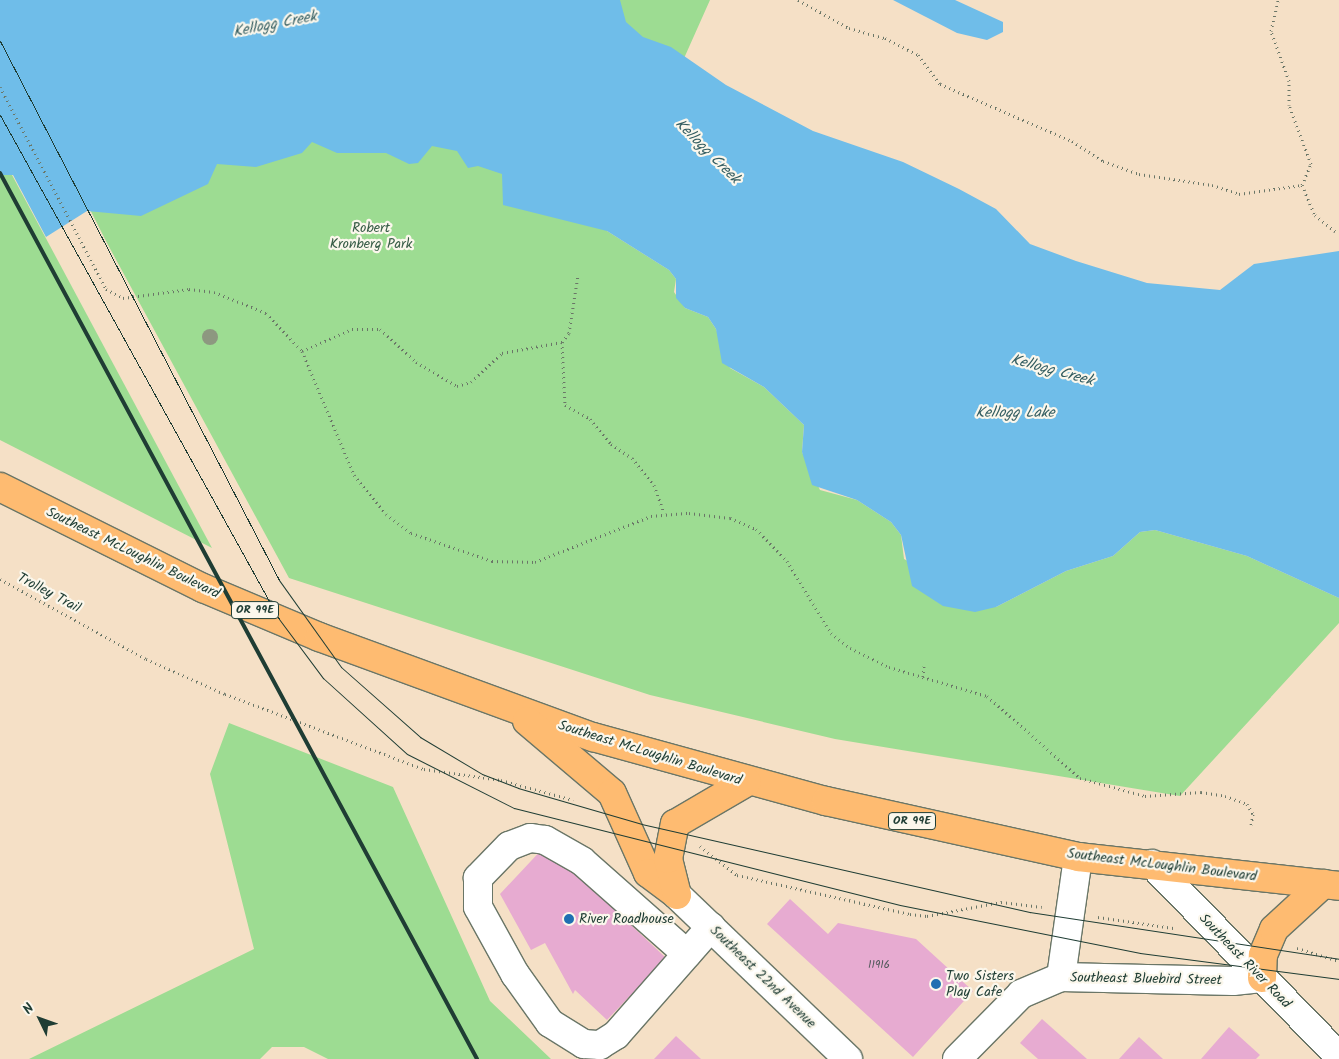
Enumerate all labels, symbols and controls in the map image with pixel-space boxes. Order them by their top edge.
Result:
water label: Kellogg Creek [232,8,318,42]
water label: Kellogg Creek [671,116,743,188]
park label: Robert Kronberg Park [330,220,412,252]
water label: Kellogg Creek [1009,351,1095,391]
water label: Kellogg Lake [975,405,1055,423]
street label: Southeast McLoughlin Boulevard [43,504,223,602]
street label: Trolley Trail [14,569,84,617]
road number: OR 99E [230,600,280,620]
street label: Southeast McLoughlin Boulevard [556,717,744,789]
road number: OR 99E [887,811,937,830]
street label: Southeast McLoughlin Boulevard [1066,845,1258,885]
street label: Southeast River Road [1195,910,1295,1012]
place label: River Roadhouse [579,911,674,927]
marker: River Roadhouse [563,913,575,925]
street label: Southeast 22nd Avenue [707,922,819,1032]
house number: 11916 [868,958,890,972]
place label: Two Sisters Play Cafe [946,968,1014,1000]
street label: Southeast Bluebird Street [1070,969,1222,989]
marker: Two Sisters Play Cafe [930,978,942,990]
north arrow [15,994,65,1044]
text: N [18,998,40,1020]

